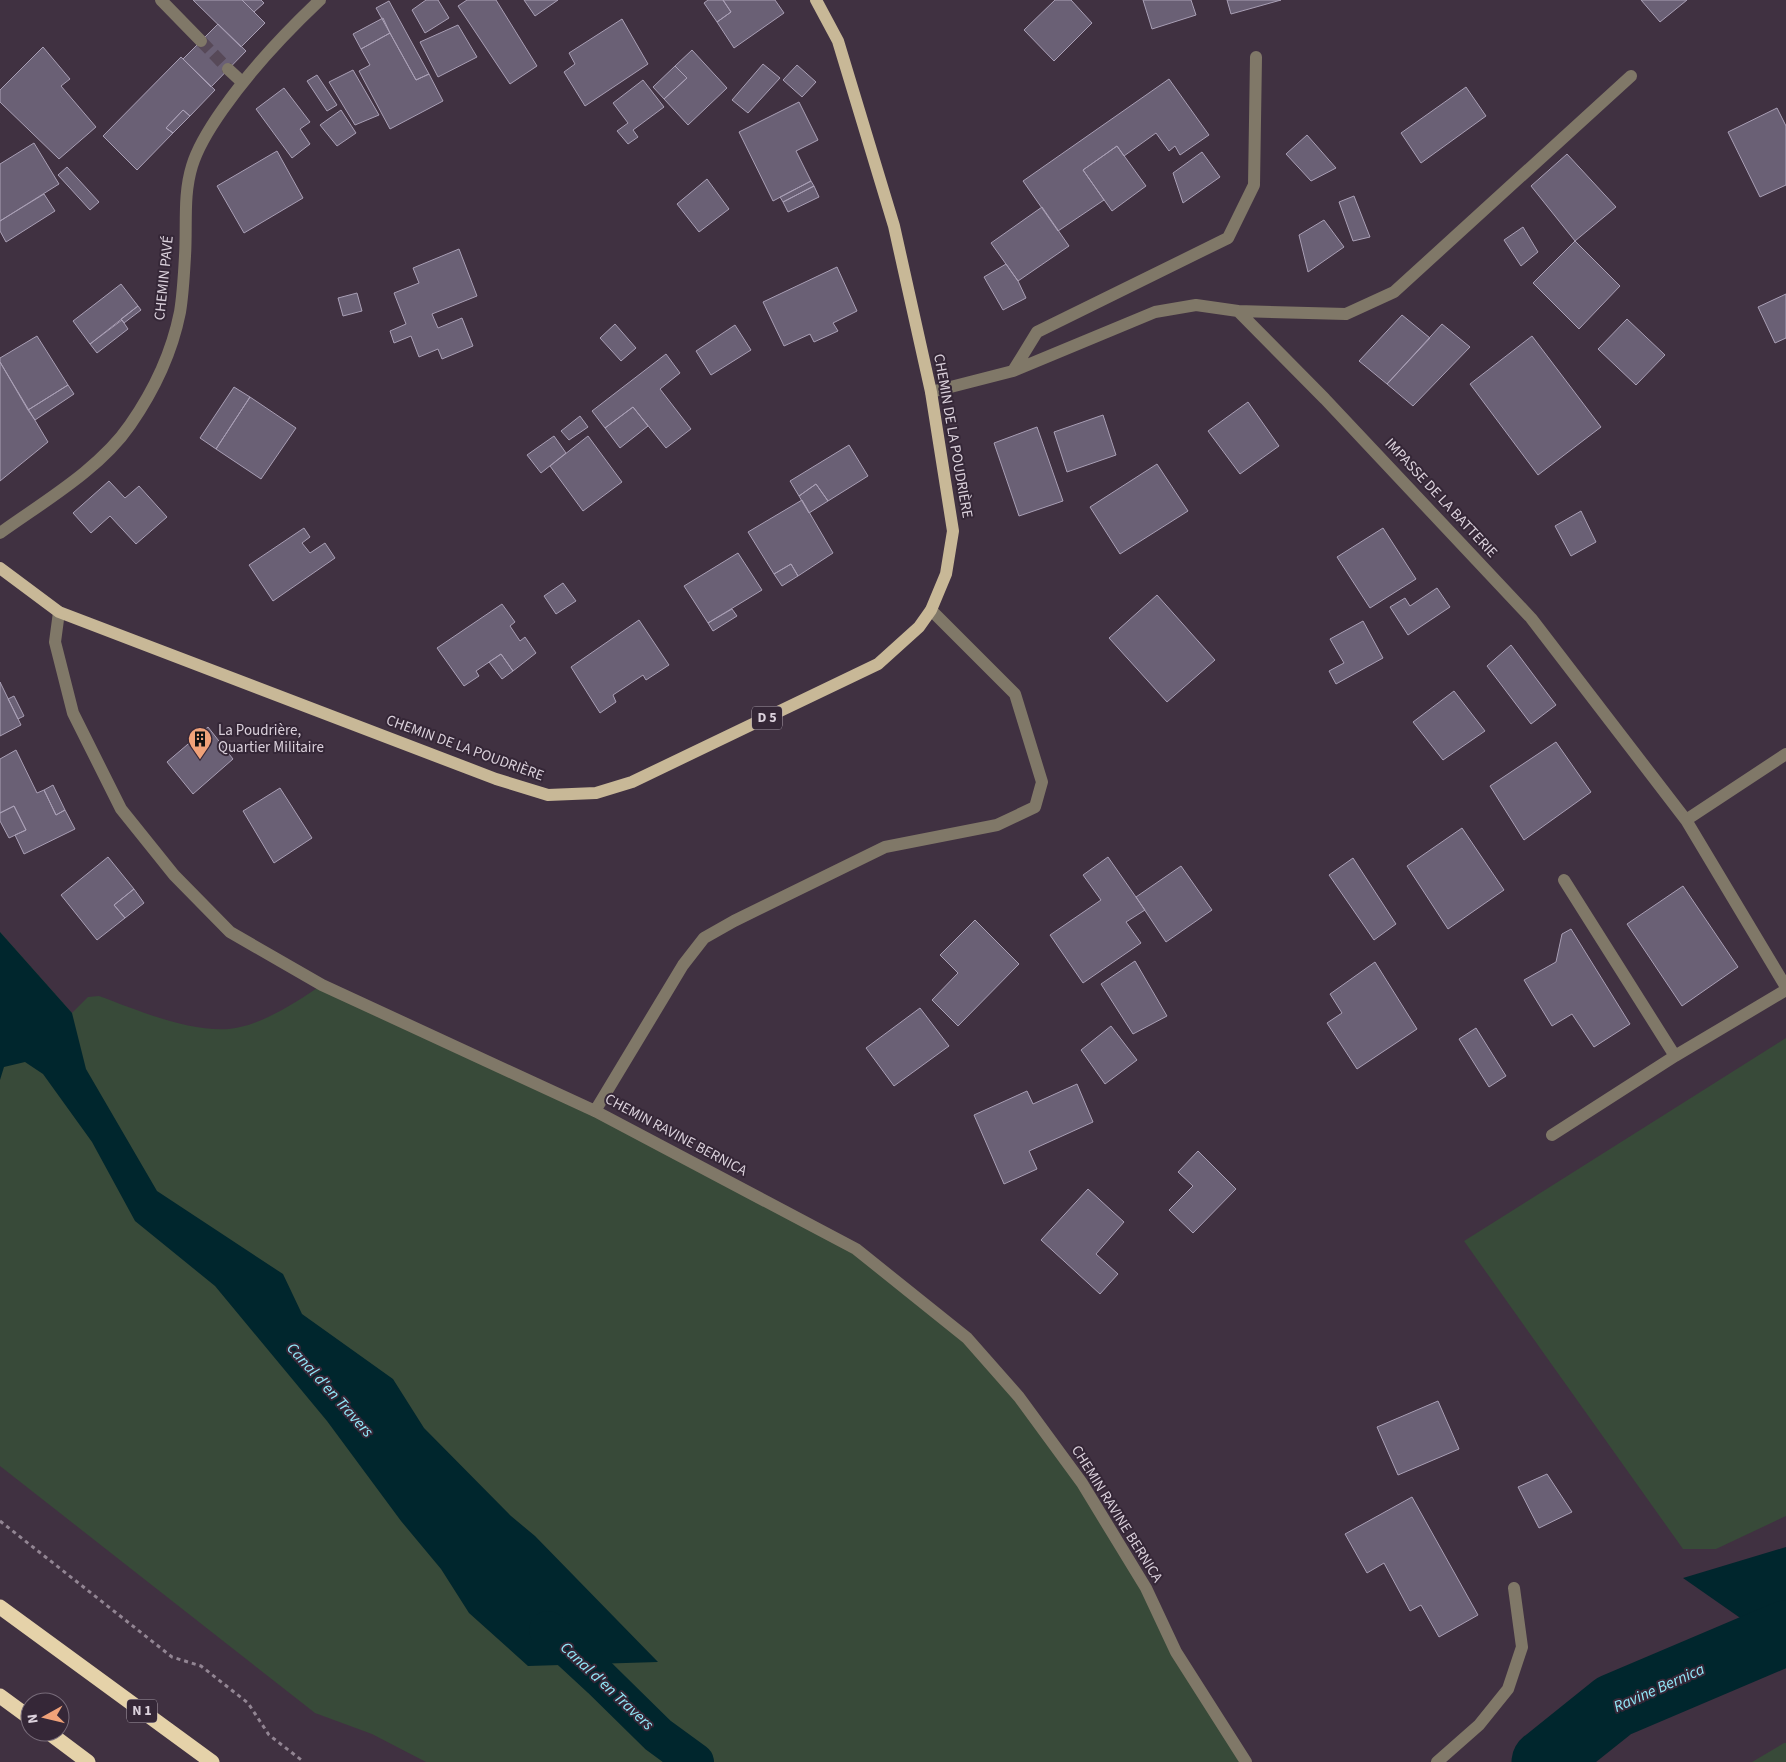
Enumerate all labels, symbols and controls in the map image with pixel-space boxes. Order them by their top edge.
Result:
street label: CHEMIN PAVÉ [149,234,179,321]
street label: CHEMIN DE LA POUDRIÈRE [928,352,978,520]
street label: IMPASSE DE LA BATTERIE [1380,434,1502,563]
road number: D 5 [752,706,782,730]
street label: CHEMIN DE LA POUDRIÈRE [383,710,547,786]
place label: La Poudrière, Quartier Militaire [218,720,324,758]
building icon: La Poudrière, Quartier Militaire [187,726,213,760]
street label: CHEMIN RAVINE BERNICA [601,1089,751,1182]
water label: Canal d'en Travers [281,1338,379,1443]
street label: CHEMIN RAVINE BERNICA [1066,1441,1168,1587]
water label: Canal d'en Travers [555,1637,659,1736]
water label: Ravine Bernica [1610,1658,1708,1718]
north arrow [20,1692,70,1742]
road number: N 1 [127,1700,157,1722]
text: N [23,1713,44,1725]

